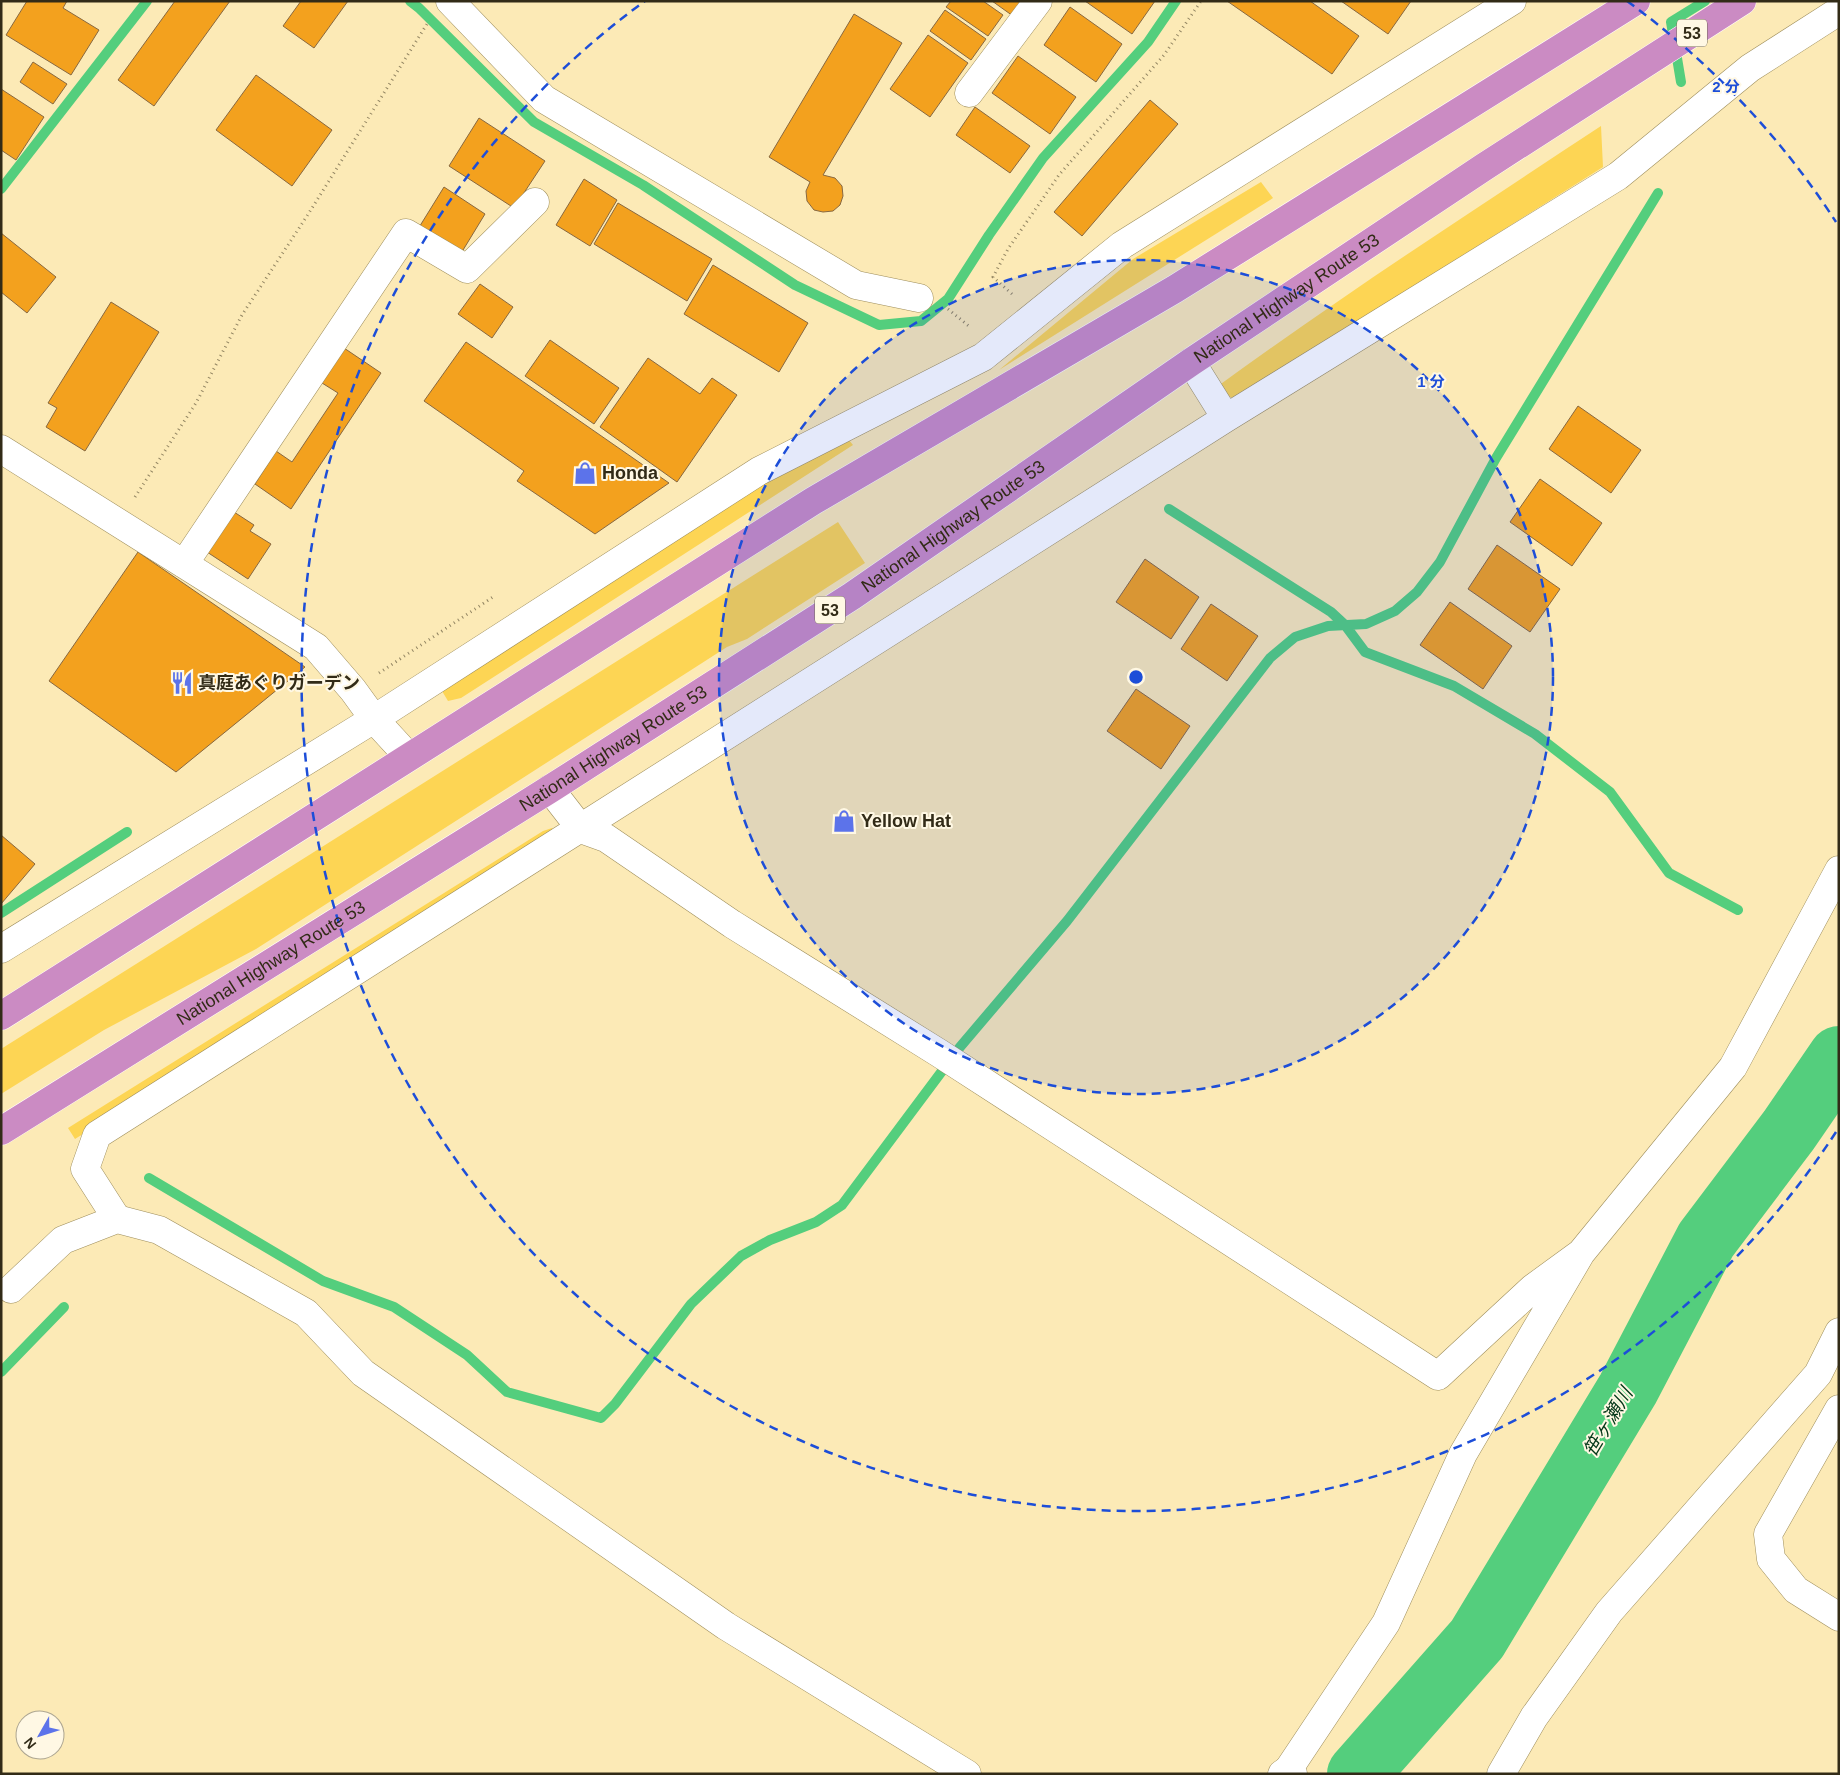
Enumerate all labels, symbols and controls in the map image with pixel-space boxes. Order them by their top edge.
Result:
road number: 53 [1677,19,1707,46]
text: 2 分 [1712,78,1740,95]
street label: National Highway Route 53 [1190,230,1383,367]
text: 1 分 [1417,373,1445,390]
street label: National Highway Route 53 [858,456,1049,596]
shop icon: Honda [572,460,598,486]
place label: Honda [602,463,659,483]
road number: 53 [815,596,845,624]
centre of rings [1127,668,1145,686]
restaurant icon: 真庭あぐりガーデン [169,670,195,696]
place label: 真庭あぐりガーデン [198,673,360,693]
street label: National Highway Route 53 [516,681,711,815]
shop icon: Yellow Hat [831,808,857,834]
place label: Yellow Hat [861,811,951,831]
street label: National Highway Route 53 [173,897,369,1029]
water label: 笹ヶ瀬川 [1579,1382,1638,1460]
north arrow [15,1710,65,1760]
text: N [20,1734,39,1752]

